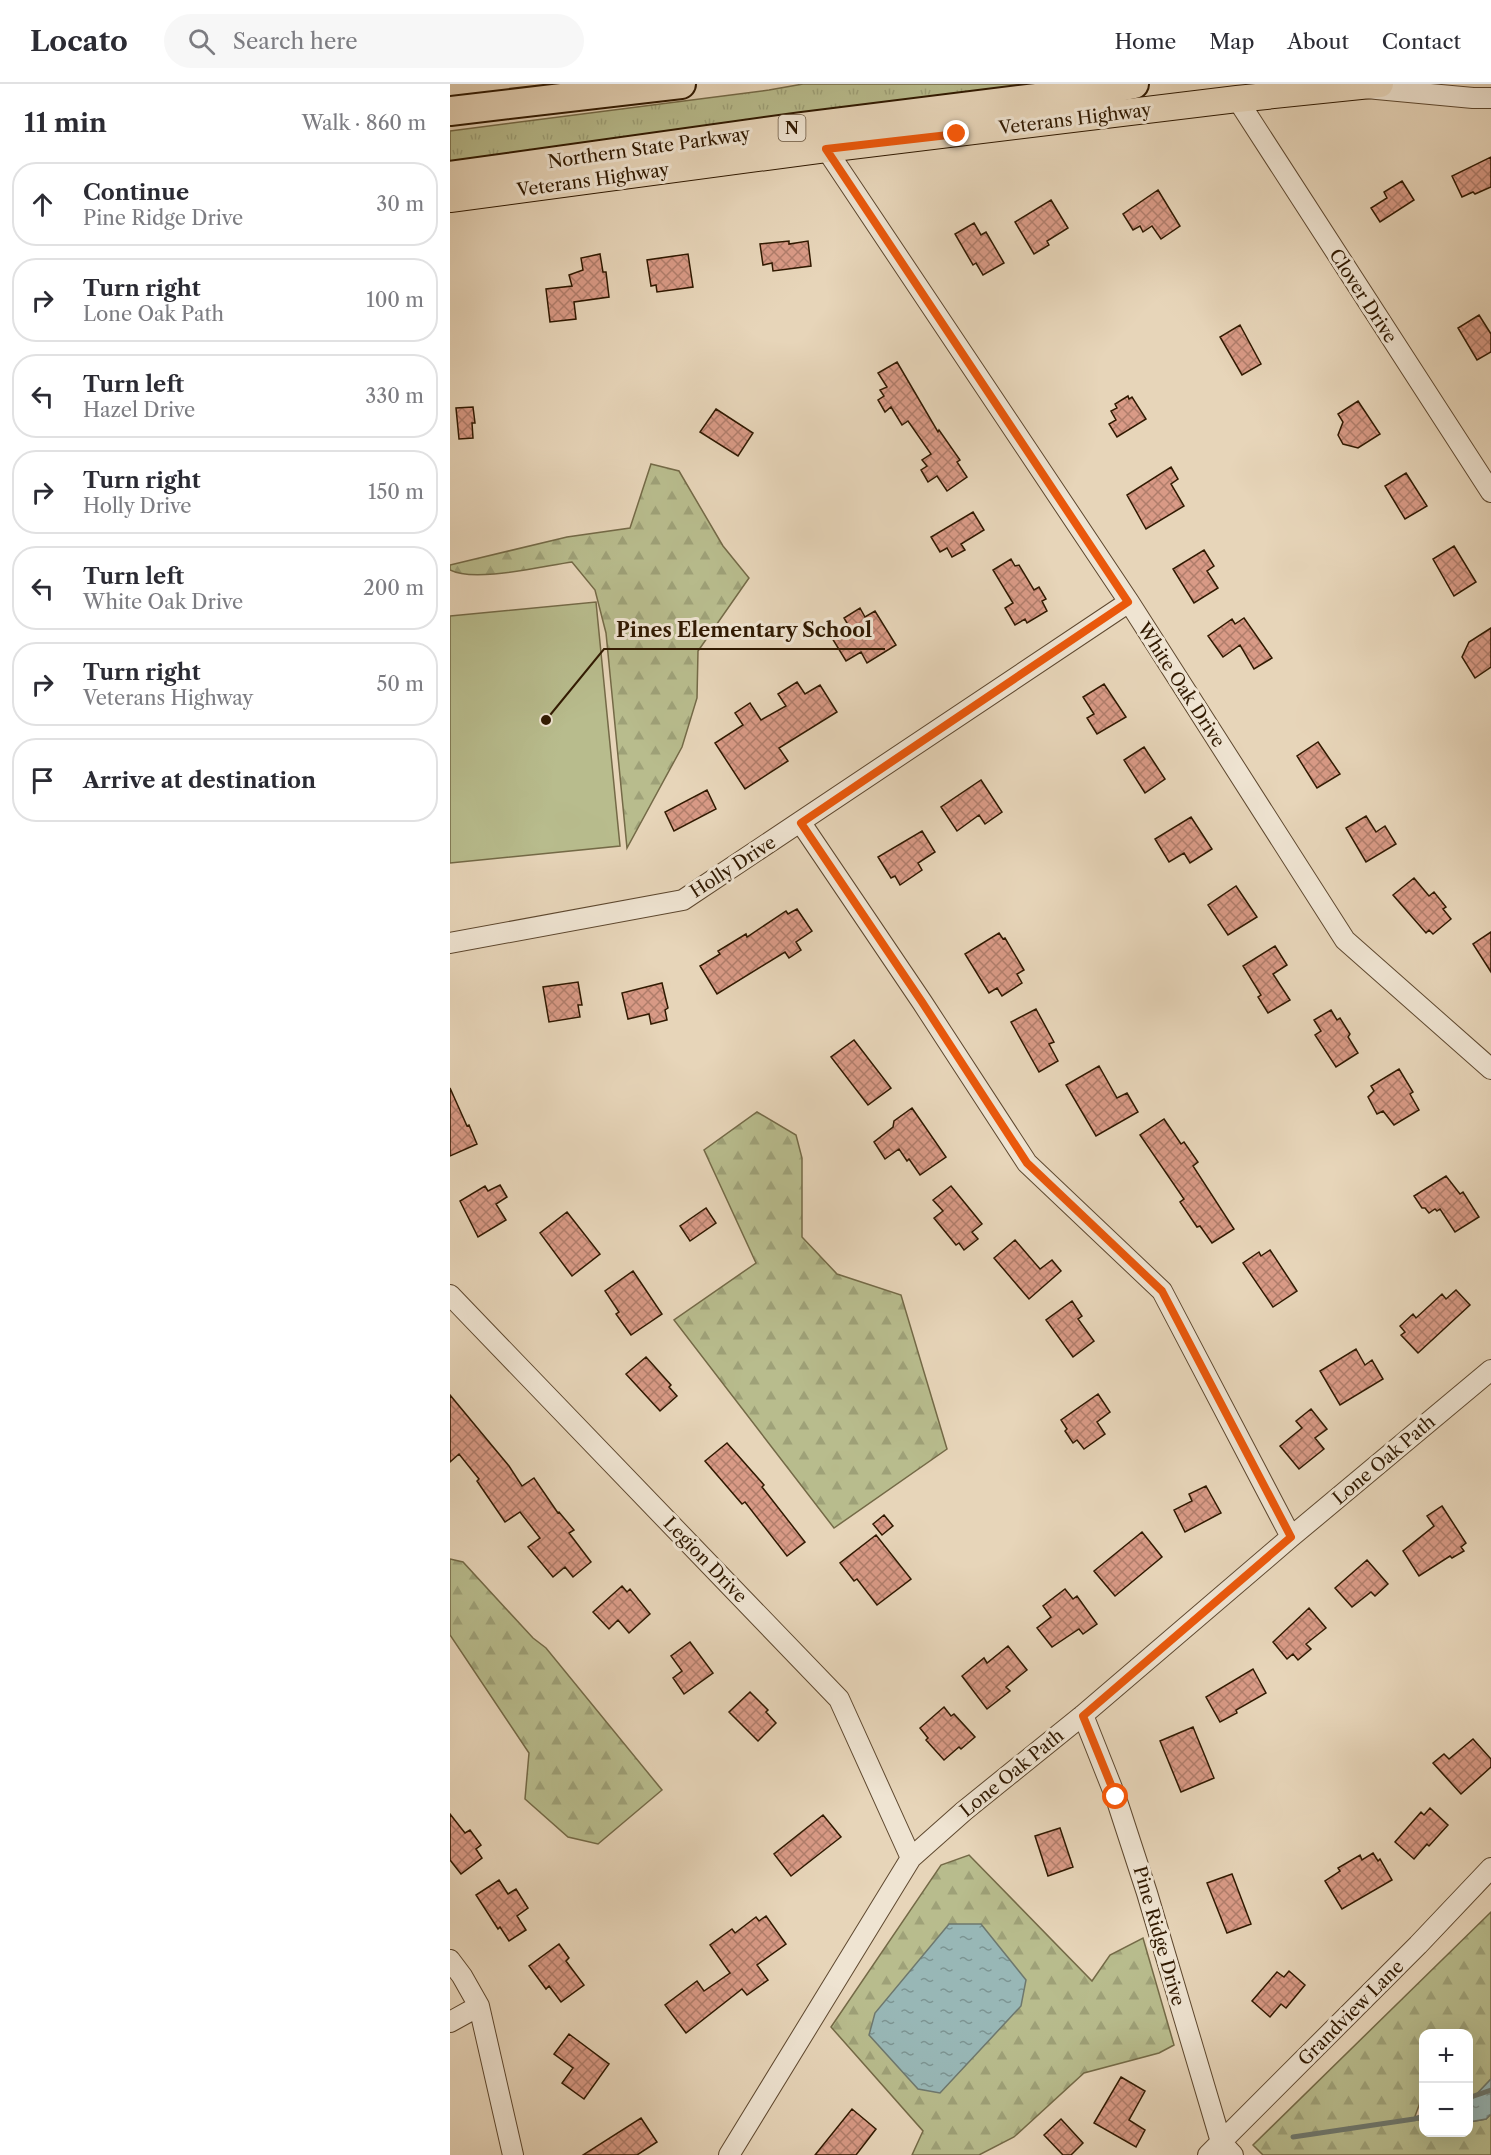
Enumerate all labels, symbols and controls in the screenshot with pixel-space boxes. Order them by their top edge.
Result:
search box [164,14,584,68]
text: Locato [30,24,128,58]
icon: search [185,25,218,58]
text: Search here [233,28,358,55]
text: Home [1115,29,1176,54]
text: Map [1209,29,1254,54]
text: About [1287,29,1349,54]
text: Contact [1382,29,1461,54]
street label: Veterans Highway [997,99,1153,139]
text: 11 min [24,107,107,139]
text: Walk · 860 m [302,111,426,135]
road number: N [778,115,806,141]
route end [943,120,969,146]
street label: Northern State Parkway [546,123,753,173]
street label: Veterans Highway [514,158,671,202]
text: Continue [83,179,189,206]
icon: ahead [26,188,59,221]
text: 30 m [376,192,424,216]
text: Pine Ridge Drive [83,206,243,230]
street label: Clover Drive [1324,245,1402,347]
text: Turn right [83,275,201,302]
icon: right [26,284,59,317]
text: 100 m [366,288,424,312]
text: Lone Oak Path [83,302,224,326]
text: Turn left [83,371,184,398]
icon: left [26,380,59,413]
text: 330 m [365,384,424,408]
text: Hazel Drive [83,398,195,422]
text: Turn right [83,467,201,494]
icon: right [26,476,59,509]
text: 150 m [368,480,424,504]
text: Holly Drive [83,494,191,518]
text: Turn left [83,563,184,590]
icon: left [26,572,59,605]
text: 200 m [363,576,424,600]
text: White Oak Drive [83,590,243,614]
callout: Pines Elementary School [604,611,885,649]
text: Pines Elementary School [616,618,872,642]
street label: White Oak Drive [1132,618,1230,751]
text: Turn right [83,659,201,686]
icon: right [26,668,59,701]
text: 50 m [377,672,424,696]
text: Veterans Highway [83,686,254,710]
icon: arrive [26,764,59,797]
text: Arrive at destination [83,767,316,794]
street label: Holly Drive [686,831,780,903]
street label: Lone Oak Path [1328,1411,1440,1509]
street label: Legion Drive [659,1513,751,1607]
street label: Lone Oak Path [956,1724,1068,1822]
route start [1102,1783,1128,1809]
street label: Pine Ridge Drive [1129,1864,1189,2008]
street label: Grandview Lane [1294,1956,1408,2070]
map controls [1419,2029,1473,2137]
button: + [1419,2029,1473,2083]
button: − [1419,2083,1473,2137]

